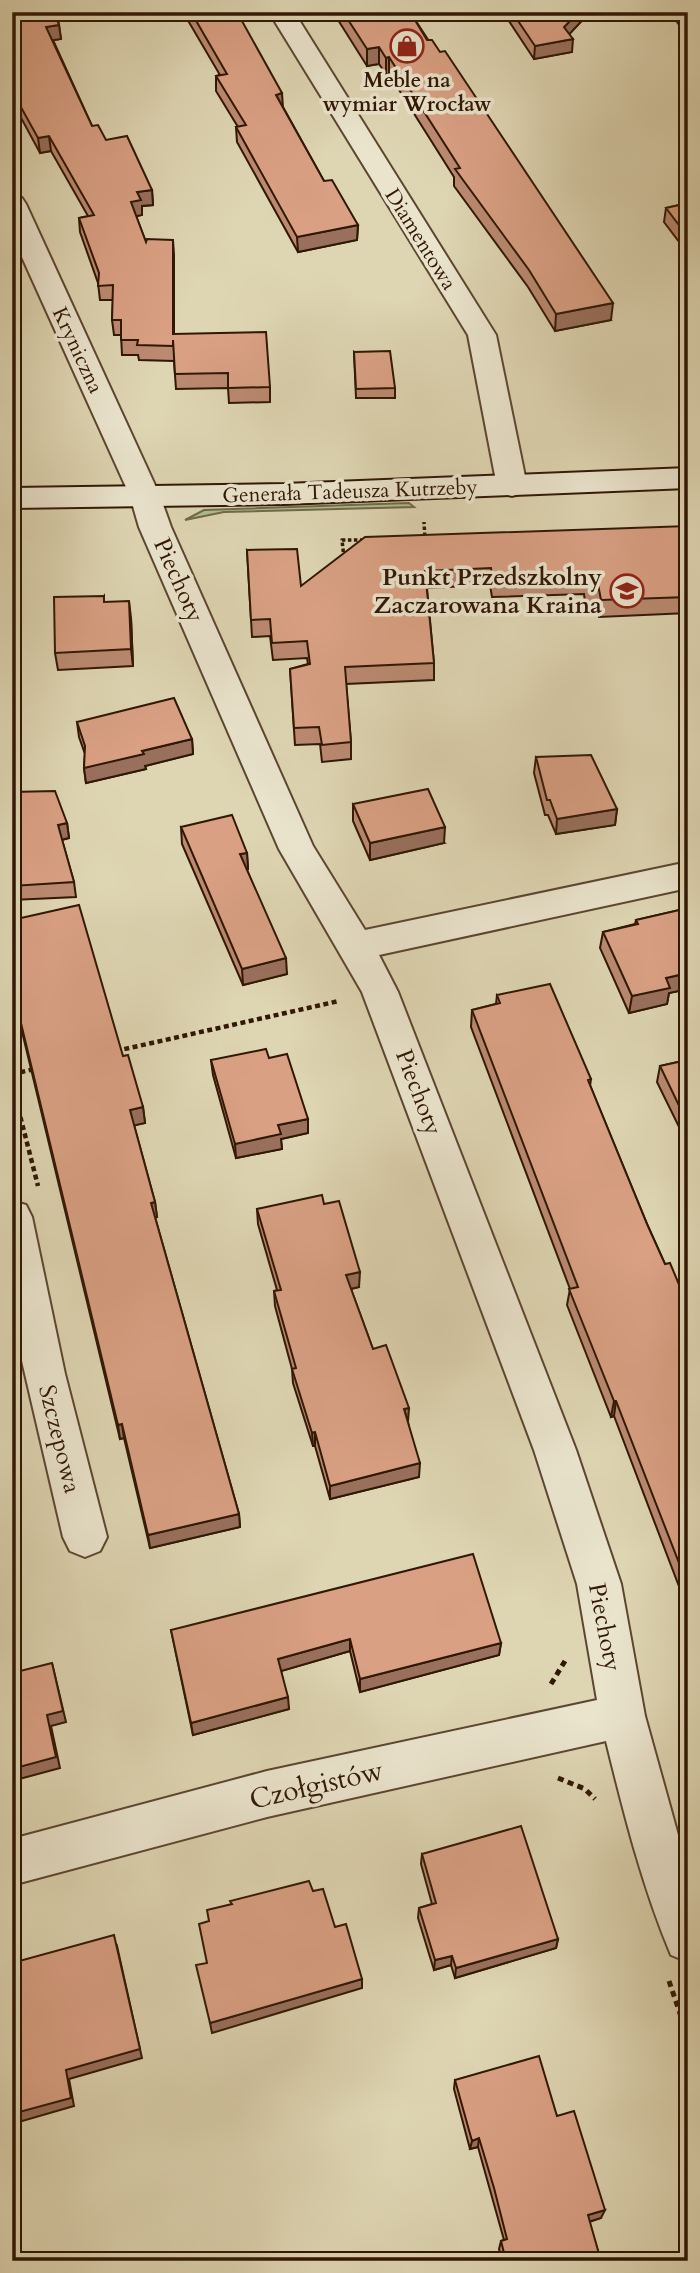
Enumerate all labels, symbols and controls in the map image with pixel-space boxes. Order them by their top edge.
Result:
shop icon: Meble na wymiar Wrocław [388,27,426,65]
place label: Meble na wymiar Wrocław [323,66,492,119]
street label: Diamentowa [378,183,463,296]
street label: Kryniczna [45,302,110,398]
street label: Generała Tadeusza Kutrzeby [222,473,478,510]
street label: Piechoty [145,533,212,628]
place label: Punkt Przedszkolny Zaczarowana Kraina [374,561,602,622]
school or university icon: Punkt Przedszkolny Zaczarowana Kraina [608,572,646,610]
street label: Piechoty [387,1045,450,1140]
street label: Szczepowa [30,1381,89,1497]
street label: Piechoty [580,1580,629,1674]
street label: Czołgistów [246,1751,387,1819]

